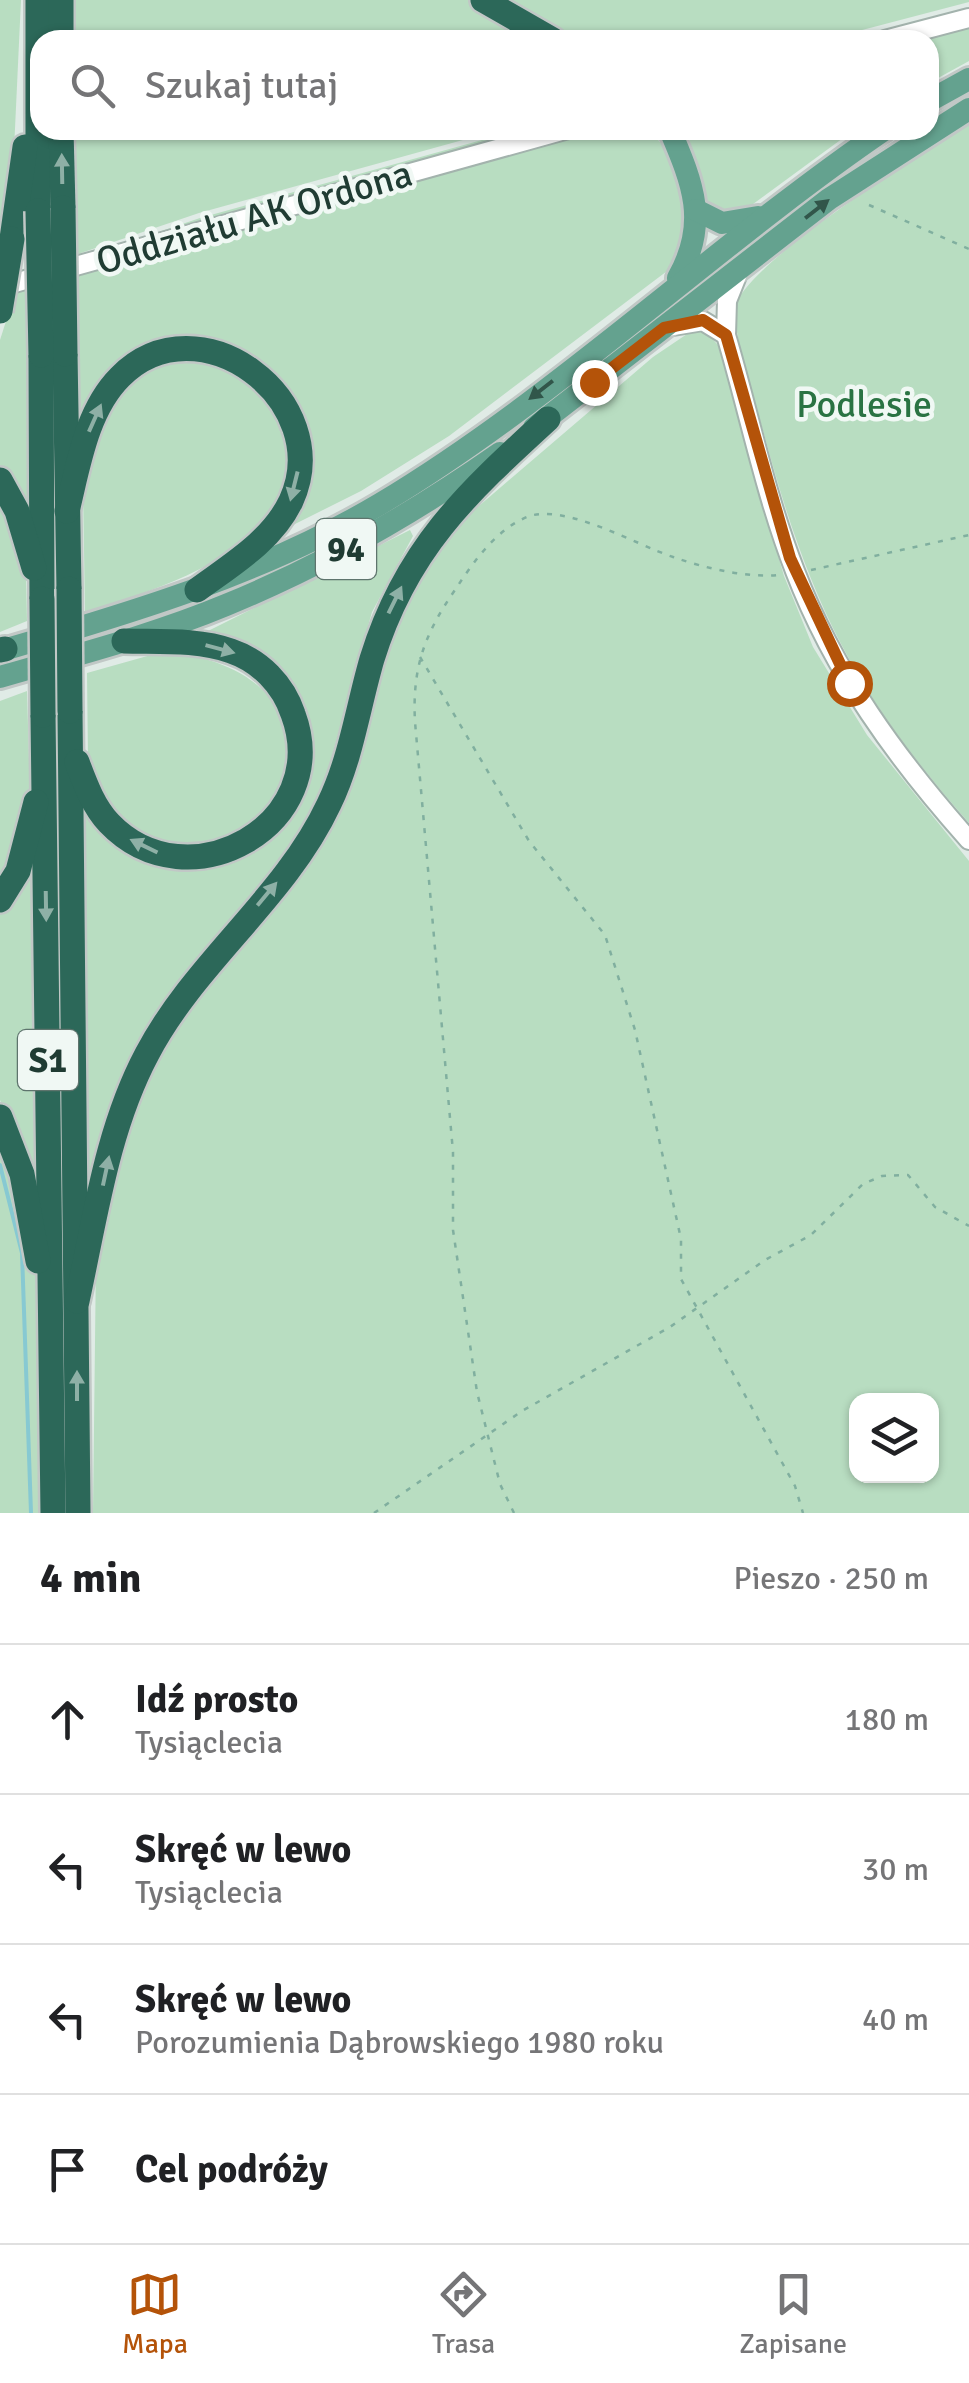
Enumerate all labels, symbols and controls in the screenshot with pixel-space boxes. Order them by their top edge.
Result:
search box [30,30,939,140]
icon: search [65,58,120,113]
text: Szukaj tutaj [145,62,338,109]
street label: Oddziału AK Ordona [91,150,418,285]
one-way arrow [54,153,70,185]
one-way arrow [804,199,830,220]
route end [572,360,618,406]
one-way arrow [528,379,554,400]
park label: Podlesie [796,381,932,428]
one-way arrow [87,403,103,433]
one-way arrow [286,470,301,501]
road number: 94 [316,519,376,579]
one-way arrow [387,585,404,614]
one-way arrow [205,641,236,657]
route start [827,661,873,707]
one-way arrow [130,838,159,855]
one-way arrow [256,882,278,907]
one-way arrow [38,890,54,922]
road number: S1 [18,1030,78,1090]
one-way arrow [98,1155,114,1186]
one-way arrow [69,1369,85,1401]
map controls [849,1393,939,1483]
button: layers [849,1393,939,1483]
text: 4 min [40,1553,141,1604]
text: Pieszo · 250 m [733,1559,929,1598]
text: Idź prosto [135,1676,298,1723]
icon: ahead [40,1692,95,1747]
text: 180 m [845,1700,929,1739]
text: Tysiąclecia [135,1723,283,1762]
text: Skręć w lewo [135,1826,351,1873]
icon: left [40,1842,95,1897]
text: 30 m [862,1850,929,1889]
text: Tysiąclecia [135,1873,283,1912]
text: Skręć w lewo [135,1976,351,2023]
icon: left [40,1992,95,2047]
text: 40 m [862,2000,929,2039]
text: Porozumienia Dąbrowskiego 1980 roku [135,2023,664,2062]
icon: arrive [40,2142,95,2197]
text: Cel podróży [135,2146,328,2193]
tab: Mapa [122,2267,188,2361]
tab: Trasa [432,2267,495,2361]
tab: Zapisane [739,2267,847,2361]

